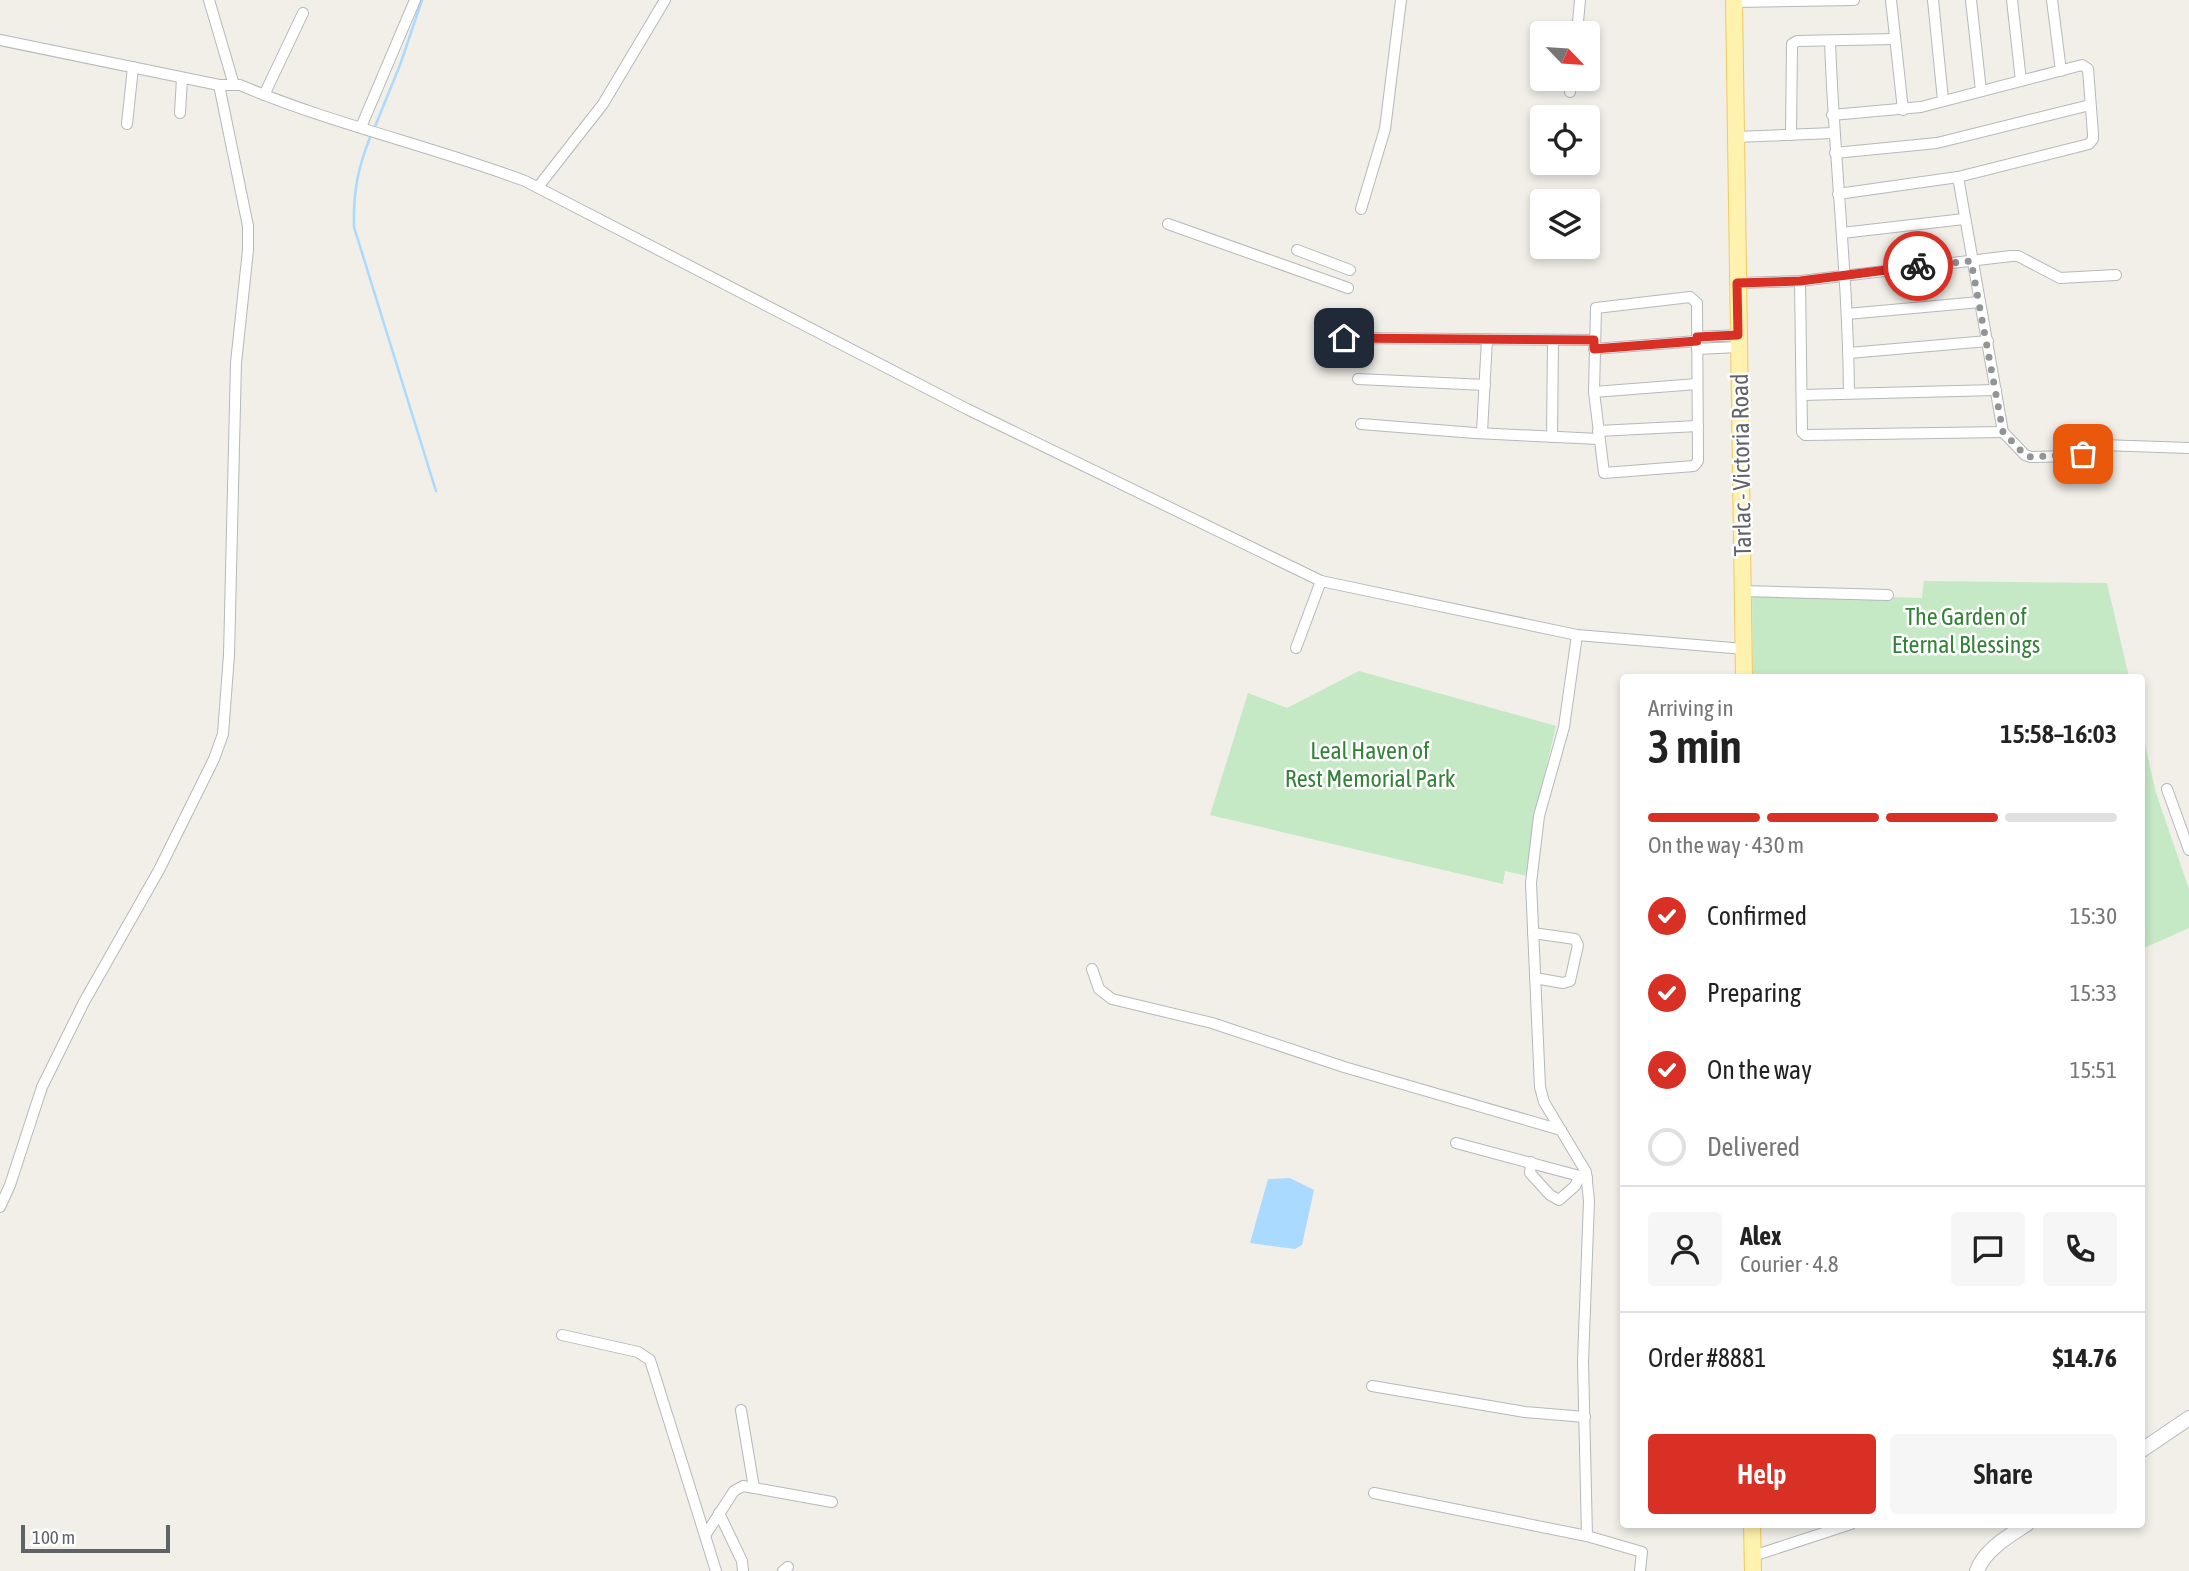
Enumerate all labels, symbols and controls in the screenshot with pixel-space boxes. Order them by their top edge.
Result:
north arrow [1530,21,1600,91]
map controls [1530,21,1600,259]
button: locate [1530,105,1600,175]
button: layers [1530,189,1600,259]
courier [1883,231,1953,301]
icon: bike [1899,247,1937,285]
pin [1314,308,1374,368]
icon: home [1325,319,1363,357]
street label: Tarlac - Victoria Road [1726,373,1756,557]
pin [2053,424,2113,484]
icon: bag [2064,435,2102,473]
park label: The Garden of Eternal Blessings [1892,603,2040,658]
text: Arriving in [1648,695,1734,721]
text: 15:58–16:03 [2000,719,2117,749]
text: 3 min [1648,720,1742,773]
park label: Leal Haven of Rest Memorial Park [1285,737,1456,792]
text: On the way · 430 m [1648,832,1804,858]
icon: check [1648,897,1686,935]
text: Confirmed [1707,901,1807,931]
text: 15:30 [2070,903,2117,929]
icon: check [1648,974,1686,1012]
text: Preparing [1707,978,1801,1008]
text: 15:33 [2070,980,2117,1006]
icon: check [1648,1051,1686,1089]
text: On the way [1707,1055,1812,1085]
text: 15:51 [2070,1057,2117,1083]
text: Delivered [1707,1132,1800,1162]
button: person [1648,1212,1722,1286]
button: chat [1951,1212,2025,1286]
button: phone [2043,1212,2117,1286]
text: Alex [1740,1221,1781,1251]
text: Courier · 4.8 [1740,1251,1839,1277]
text: Order #8881 [1648,1343,1767,1373]
text: $14.76 [2053,1343,2117,1373]
button: Help [1648,1434,1876,1514]
button: Share [1890,1434,2117,1514]
scale bar [21,1522,170,1554]
text: 100 m [32,1526,75,1548]

